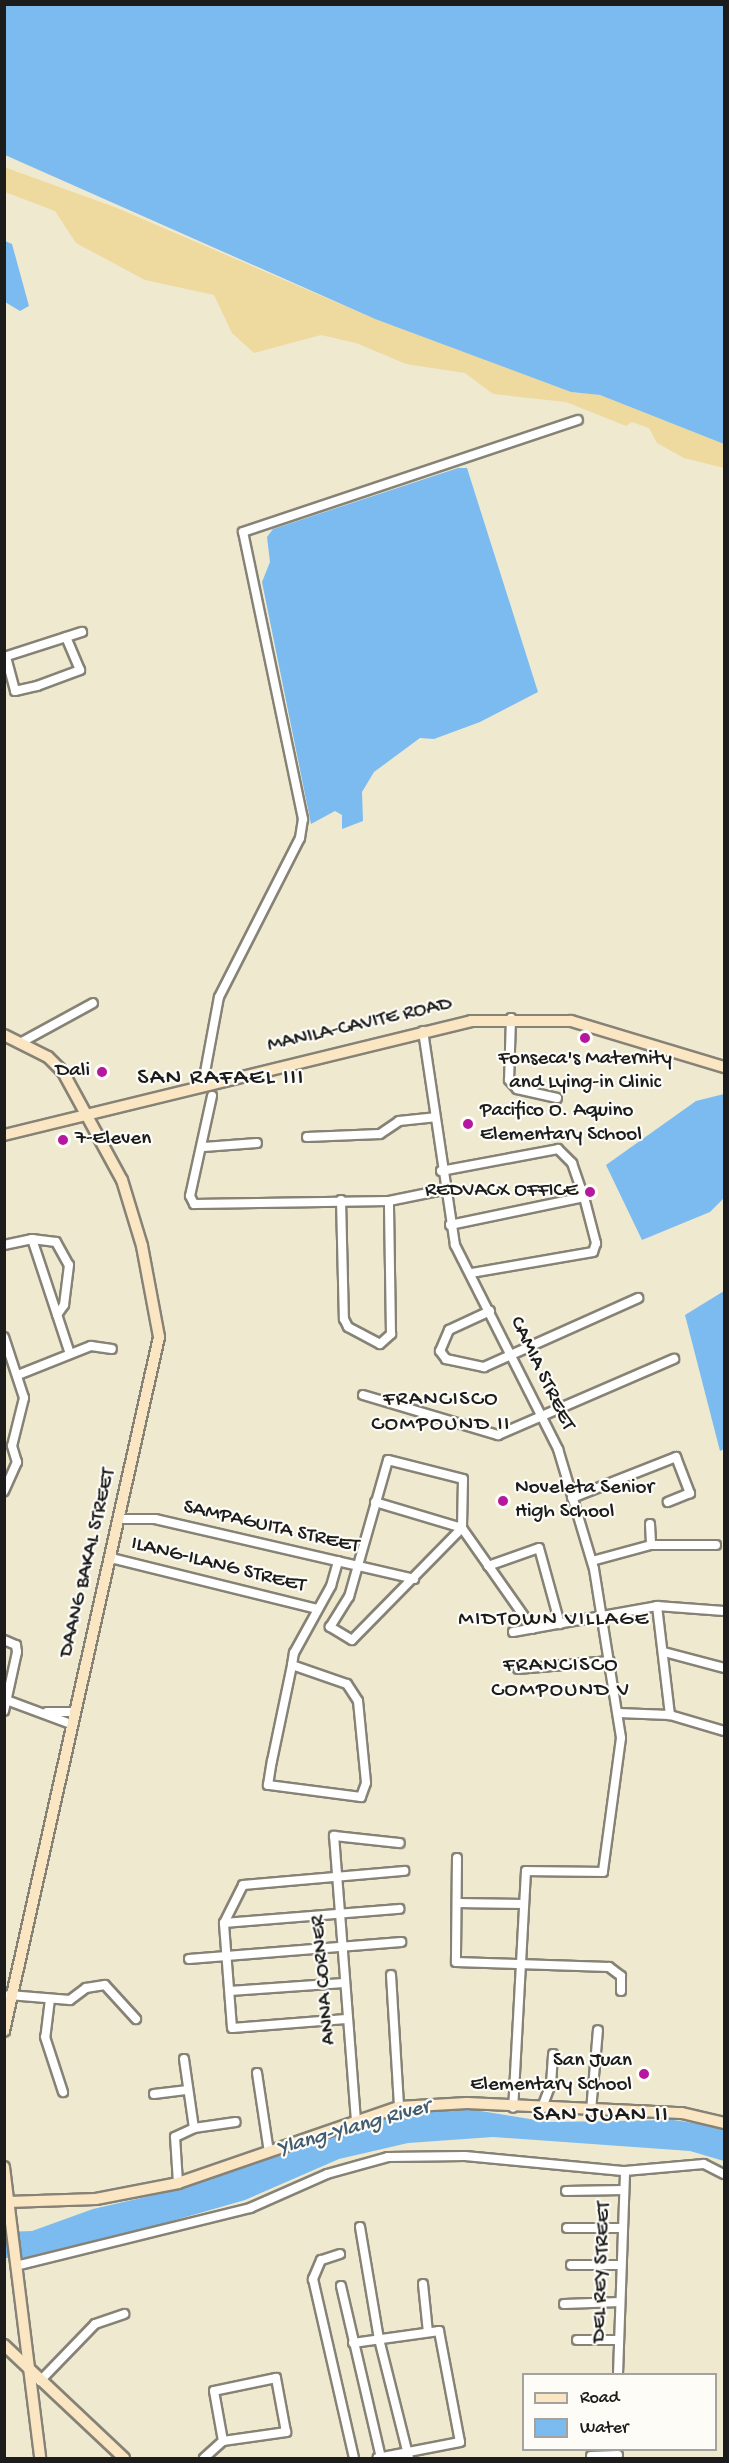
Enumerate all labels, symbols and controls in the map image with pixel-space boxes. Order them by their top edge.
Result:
street label: MANILA-CAVITE ROAD [265,992,455,1060]
marker: Fonseca's Maternity and Lying-in Clinic [578,1031,592,1045]
place label: Fonseca's Maternity and Lying-in Clinic [498,1047,672,1097]
place label: Dali [55,1059,90,1085]
marker: Dali [95,1065,109,1079]
district label: SAN RAFAEL III [137,1065,305,1093]
place label: Pacifico O. Aquino Elementary School [480,1099,642,1149]
marker: Pacifico O. Aquino Elementary School [461,1117,475,1131]
place label: 7-Eleven [75,1127,151,1153]
marker: 7-Eleven [56,1133,70,1147]
place label: REDVACX OFFICE [425,1179,578,1205]
marker: REDVACX OFFICE [583,1185,597,1199]
street label: CAMIA STREET [503,1313,579,1435]
district label: FRANCISCO COMPOUND II [371,1387,511,1438]
street label: DAANG BAKAL STREET [55,1466,123,1660]
place label: Noveleta Senior High School [515,1476,654,1526]
marker: Noveleta Senior High School [496,1494,510,1508]
street label: SAMPAGUITA STREET [181,1496,361,1560]
street label: ILANG-ILANG STREET [128,1532,308,1600]
district label: MIDTOWN VILLAGE [458,1608,650,1634]
district label: FRANCISCO COMPOUND V [491,1653,631,1705]
street label: ANNA CORNER [307,1914,343,2046]
place label: San Juan Elementary School [470,2049,632,2099]
marker: San Juan Elementary School [637,2067,651,2081]
water label: Ylang-Ylang River [275,2095,433,2163]
district label: SAN JUAN II [533,2102,669,2130]
street label: DEL REY STREET [588,2201,618,2343]
legend [522,2373,717,2451]
text: Road [580,2388,619,2409]
text: Water [580,2418,628,2439]

